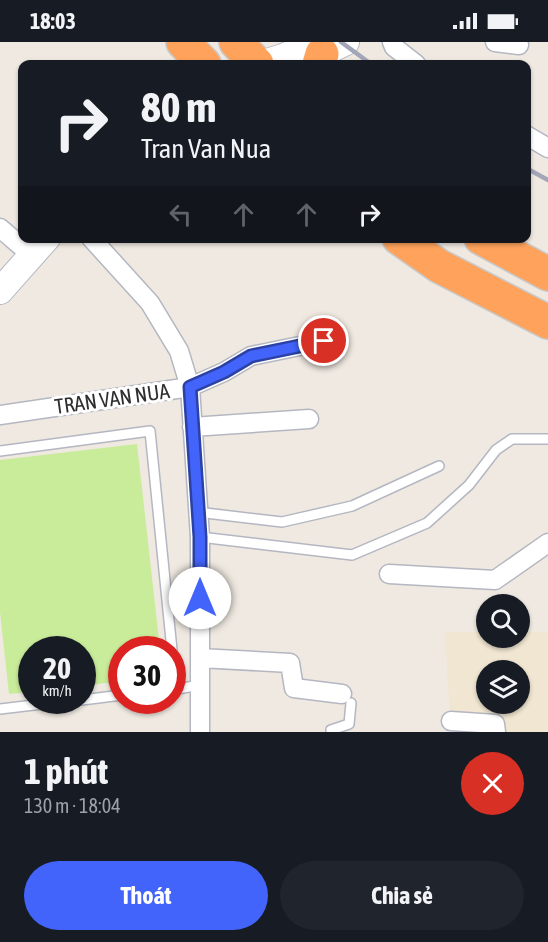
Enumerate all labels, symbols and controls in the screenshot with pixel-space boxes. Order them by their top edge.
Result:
text: 18:03 [30,8,76,34]
text: 80 m [141,83,216,131]
icon: right [42,84,120,162]
text: Tran Van Nua [141,133,271,164]
icon: left [164,198,197,231]
icon: ahead [227,198,260,231]
icon: ahead [290,198,323,231]
icon: right [353,198,386,231]
pin [298,315,349,366]
icon: arrive [307,324,340,357]
street label: TRAN VAN NUA [53,378,172,418]
position arrow [168,566,232,630]
map controls [476,594,530,714]
button: search [476,594,530,648]
speed limit sign: 30 [108,636,186,714]
text: 20 [43,651,71,685]
button: layers [476,660,530,714]
text: km/h [42,682,72,699]
text: 1 phút [24,750,108,792]
button: close [461,752,524,815]
text: 130 m · 18:04 [24,794,121,817]
button: Thoát [24,861,268,930]
button: Chia sẻ [280,861,524,930]

